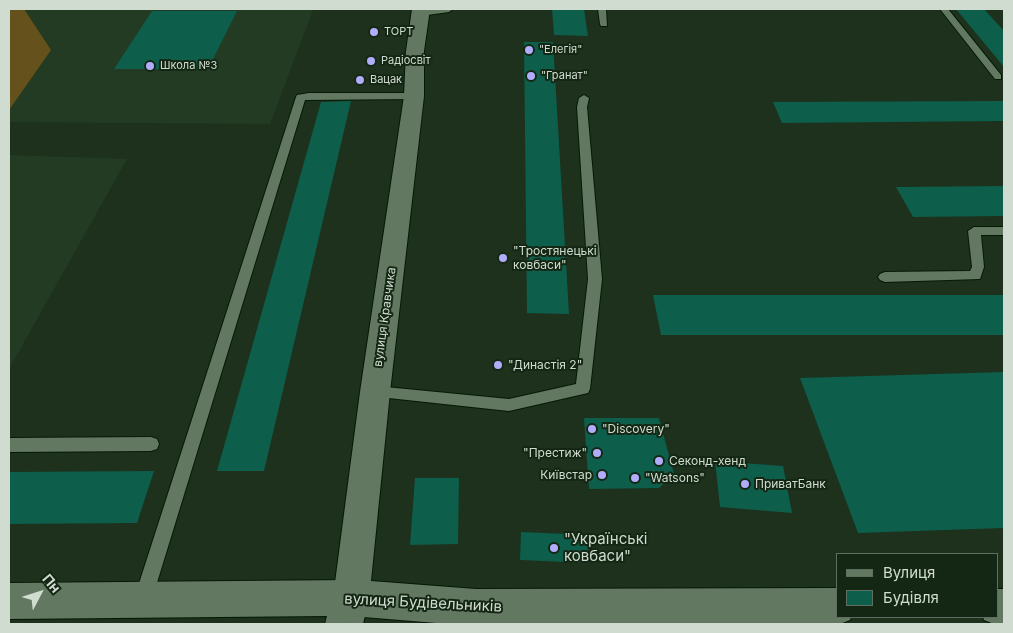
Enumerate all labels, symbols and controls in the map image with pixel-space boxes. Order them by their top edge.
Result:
place label: ТОРТ [384,25,413,39]
marker: ТОРТ [368,26,380,38]
place label: "Елегія" [539,43,582,57]
marker: "Елегія" [523,44,535,56]
place label: Радіосвіт [381,54,431,68]
marker: Радіосвіт [365,55,377,67]
place label: Школа №3 [160,59,217,73]
marker: Школа №3 [144,60,156,72]
place label: "Гранат" [541,69,588,83]
marker: "Гранат" [525,70,537,82]
place label: Вацак [370,73,402,87]
marker: Вацак [354,74,366,86]
place label: "Тростянецькі ковбаси" [513,244,597,272]
marker: "Тростянецькі ковбаси" [497,252,509,264]
street label: вулиця Кравчика [371,266,399,368]
place label: "Династія 2" [508,358,582,372]
marker: "Династія 2" [492,359,504,371]
place label: "Discovery" [602,422,670,436]
marker: "Discovery" [586,423,598,435]
place label: "Престиж" [523,446,587,460]
marker: "Престиж" [591,447,603,459]
place label: Секонд-хенд [669,454,746,468]
marker: Секонд-хенд [653,455,665,467]
place label: Київстар [540,468,592,482]
marker: Київстар [596,469,608,481]
place label: "Watsons" [645,471,705,485]
marker: "Watsons" [629,472,641,484]
place label: ПриватБанк [755,477,826,491]
marker: ПриватБанк [739,478,751,490]
place label: "Українські ковбаси" [564,530,647,565]
marker: "Українські ковбаси" [548,542,560,554]
legend [836,553,998,618]
text: Вулиця [883,563,935,582]
north arrow [15,568,65,618]
text: Пн [39,570,65,596]
text: Будівля [883,588,939,607]
street label: вулиця Будівельників [344,590,502,616]

